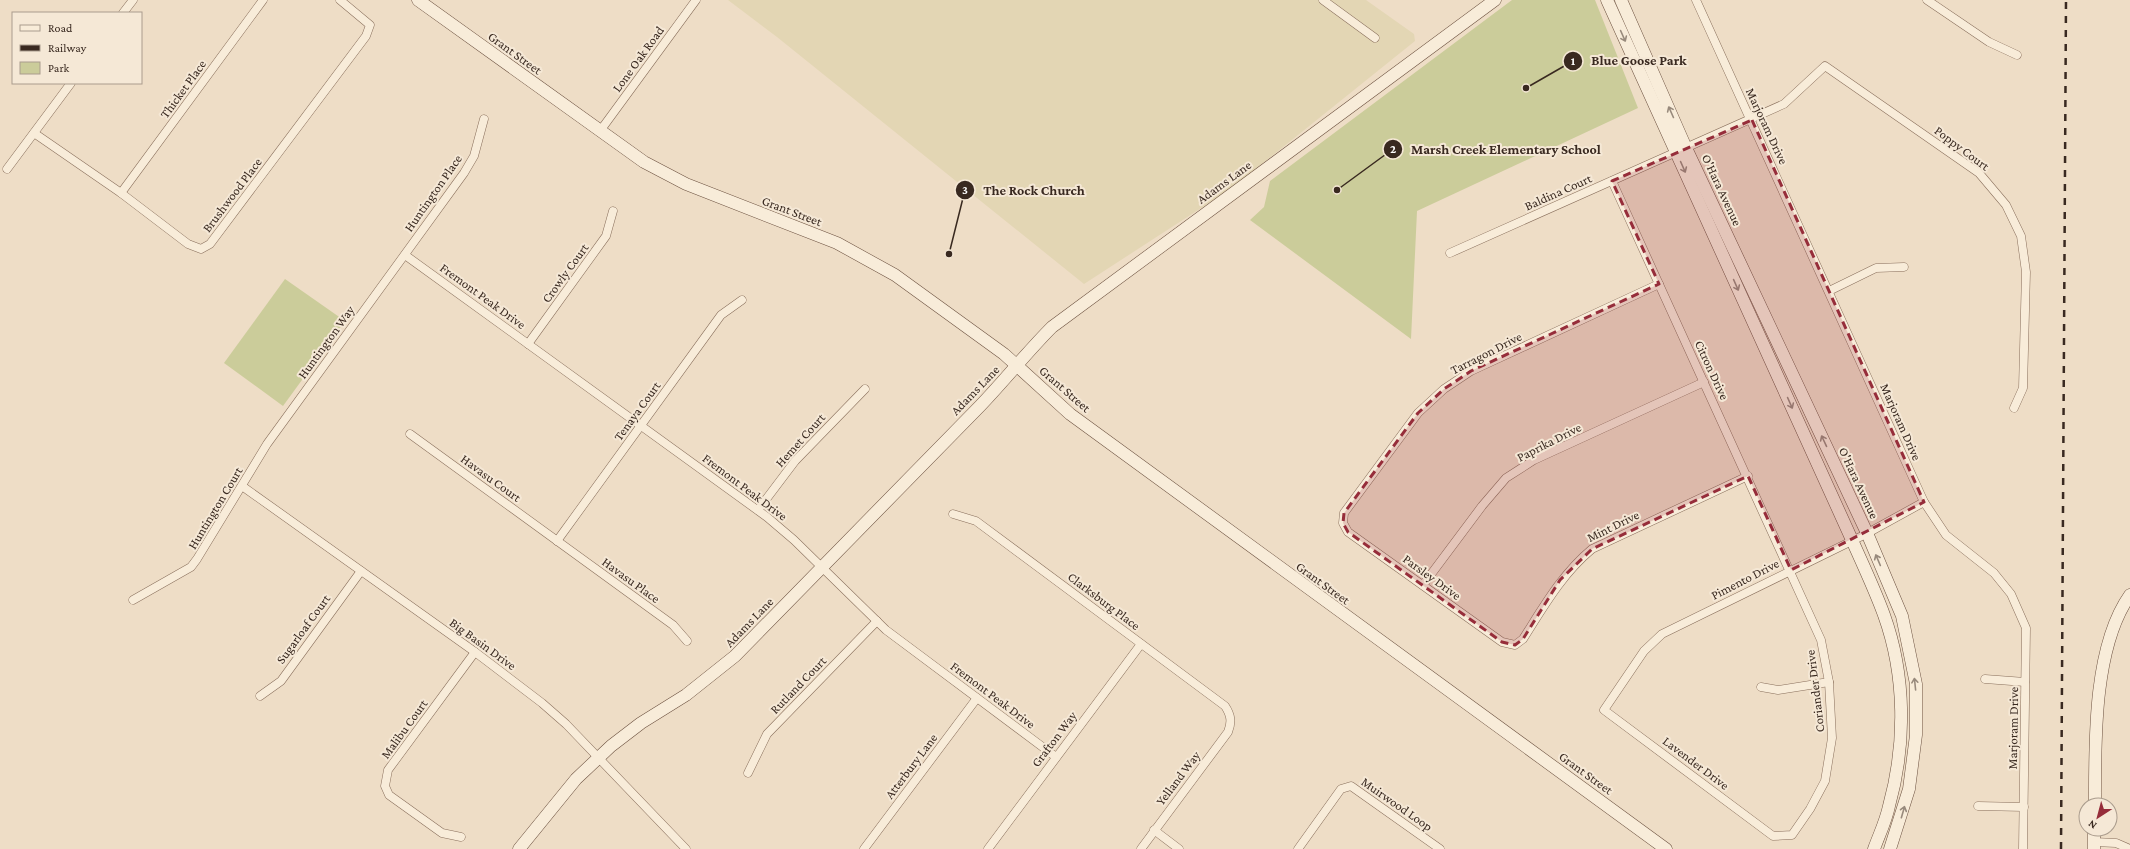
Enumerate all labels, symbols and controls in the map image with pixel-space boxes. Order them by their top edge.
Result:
legend [12,12,142,84]
text: Road [48,21,73,35]
street label: Lone Oak Road [609,23,667,95]
street label: Grant Street [485,28,545,78]
one-way arrow [1620,29,1628,41]
text: Railway [48,41,87,55]
callout: Blue Goose Park [1563,48,1694,74]
text: Blue Goose Park [1591,52,1687,68]
text: 1 [1571,54,1576,68]
street label: Thicket Place [157,57,209,121]
text: Park [48,61,70,75]
street label: Marjoram Drive [1742,85,1791,167]
one-way arrow [1666,107,1674,119]
street label: Poppy Court [1932,123,1993,174]
callout: Marsh Creek Elementary School [1383,136,1609,162]
text: Marsh Creek Elementary School [1411,141,1601,157]
text: 2 [1390,142,1396,156]
street label: Huntington Place [401,151,465,234]
street label: O'Hara Avenue [1699,152,1745,228]
street label: Brushwood Place [199,155,265,235]
street label: Adams Lane [1194,157,1254,207]
one-way arrow [1680,160,1687,172]
street label: Baldina Court [1522,170,1595,214]
callout: The Rock Church [955,177,1092,203]
text: The Rock Church [983,182,1085,198]
text: 3 [962,183,968,197]
street label: Grant Street [760,193,825,230]
street label: Crowly Court [538,240,592,306]
street label: Fremont Peak Drive [437,260,529,332]
one-way arrow [1733,279,1741,291]
street label: Huntington Way [294,302,358,382]
street label: Tarragon Drive [1448,328,1524,377]
street label: Citron Drive [1692,338,1732,402]
street label: Adams Lane [948,362,1003,418]
street label: Grant Street [1036,363,1094,416]
street label: Tenaya Court [611,378,664,444]
street label: Marjoram Drive [1876,381,1925,463]
one-way arrow [1787,397,1794,409]
street label: Hemet Court [772,410,828,470]
street label: Paprika Drive [1514,419,1584,465]
one-way arrow [1820,436,1827,448]
street label: O'Hara Avenue [1836,445,1882,521]
street label: Fremont Peak Drive [700,450,790,524]
street label: Havasu Court [458,451,525,505]
street label: Huntington Court [185,464,246,552]
street label: Mint Drive [1584,507,1642,545]
street label: Parsley Drive [1400,551,1464,603]
street label: Havasu Place [599,554,663,606]
one-way arrow [1874,554,1881,566]
street label: Pimento Drive [1708,555,1782,603]
street label: Grant Street [1293,558,1353,608]
street label: Clarksburg Place [1065,569,1143,633]
street label: Sugarloaf Court [273,591,334,666]
street label: Adams Lane [722,594,777,650]
street label: Big Basin Drive [447,615,519,673]
street label: Coriander Drive [1802,649,1827,733]
street label: Rutland Court [767,653,830,717]
street label: Fremont Peak Drive [948,658,1038,732]
one-way arrow [1911,678,1919,691]
street label: Marjoram Drive [2005,686,2022,769]
street label: Malibu Court [378,696,431,762]
street label: Grafton Way [1028,707,1080,770]
street label: Atterbury Lane [882,730,941,802]
street label: Lavender Drive [1660,733,1732,793]
street label: Yelland Way [1153,747,1204,808]
street label: Grant Street [1556,748,1616,798]
street label: Muirwood Loop [1358,774,1436,834]
north arrow [2078,797,2118,837]
one-way arrow [1900,806,1907,819]
text: N [2085,818,2099,832]

